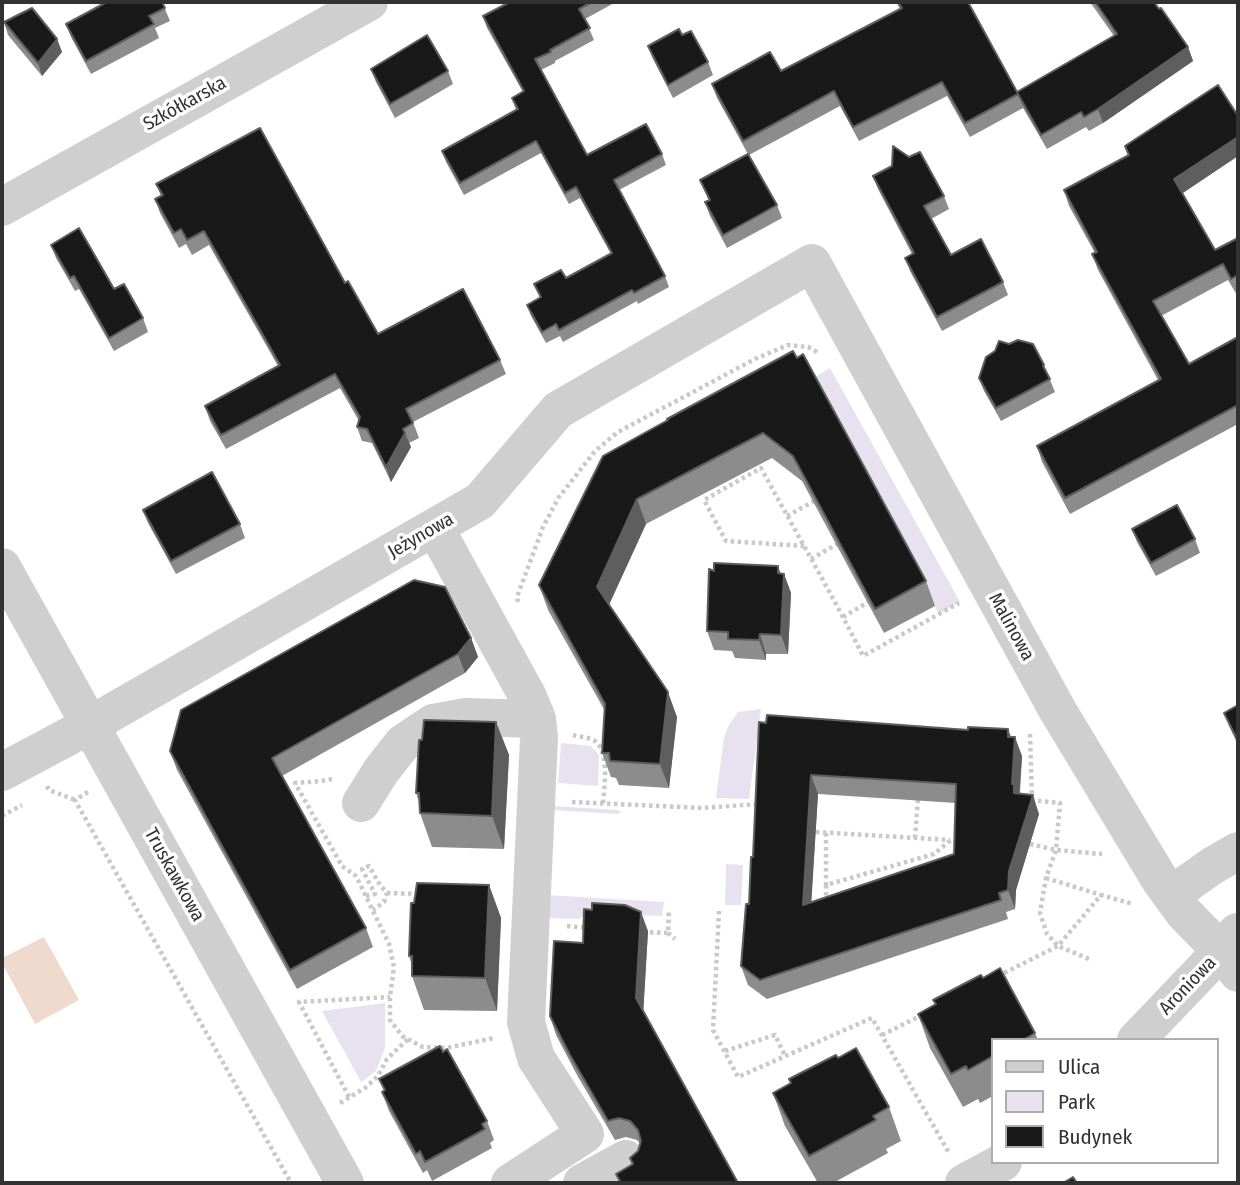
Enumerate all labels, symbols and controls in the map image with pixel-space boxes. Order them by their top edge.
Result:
street label: Szkółkarska [140,72,230,136]
street label: Jeżynowa [384,508,458,564]
street label: Malinowa [983,589,1039,665]
street label: Truskawkowa [139,824,209,926]
street label: Aroniowa [1155,952,1221,1020]
legend [992,1038,1219,1164]
text: Ulica [1058,1054,1100,1080]
text: Park [1058,1089,1095,1115]
text: Budynek [1058,1124,1132,1150]

